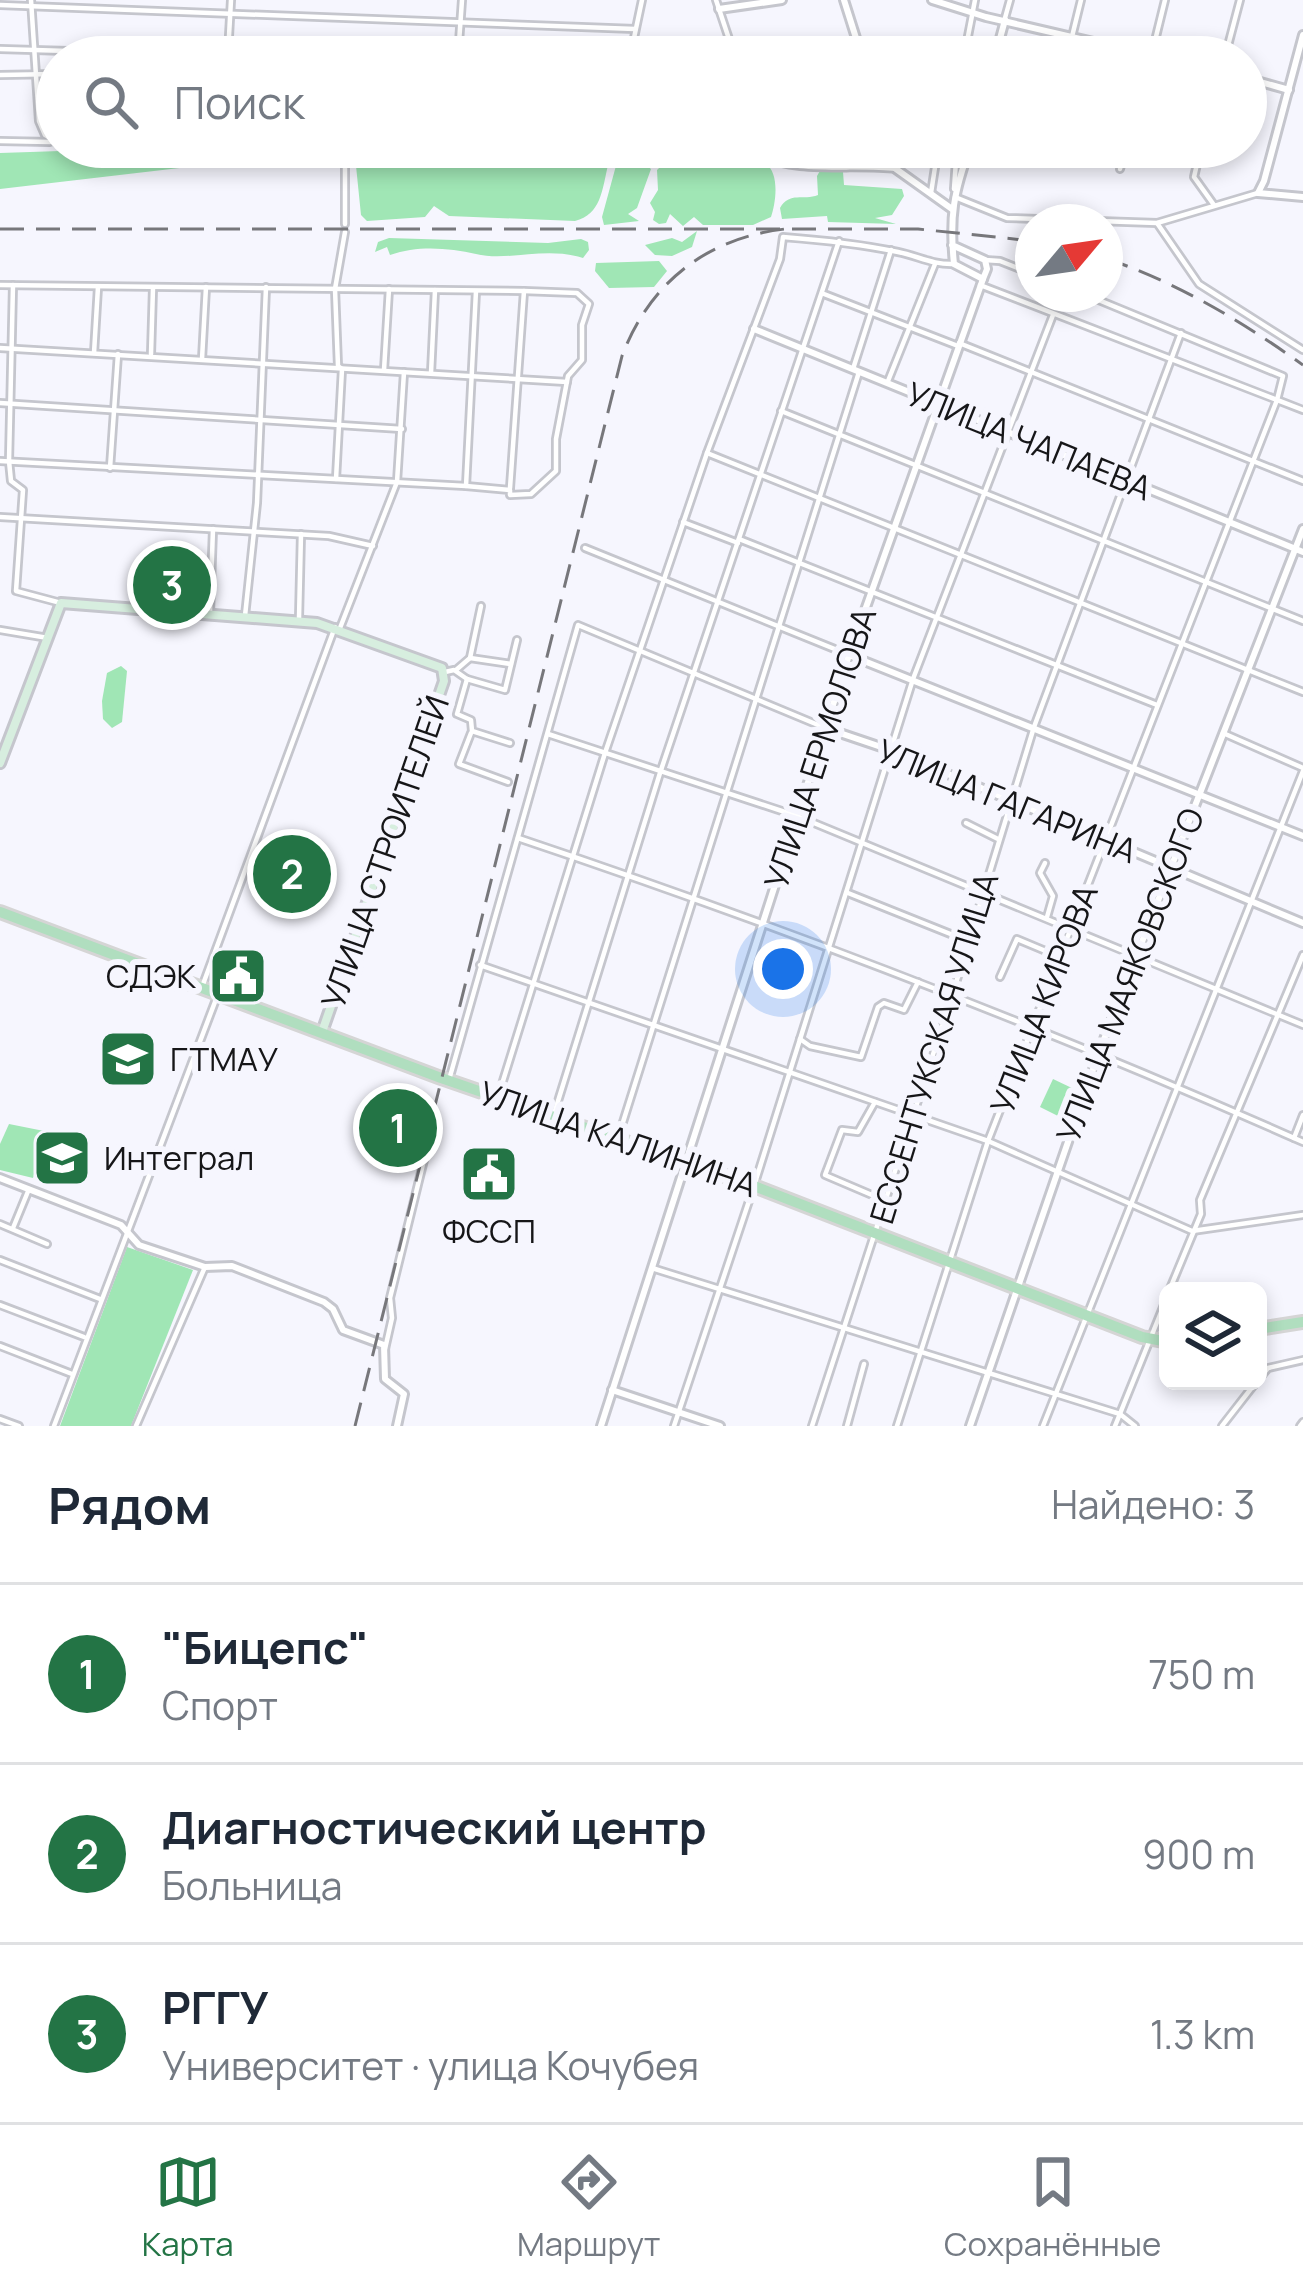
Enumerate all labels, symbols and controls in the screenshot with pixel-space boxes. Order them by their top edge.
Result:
search box [36,36,1267,168]
icon: search [78,69,144,135]
text: Поиск [174,71,305,133]
north arrow [1015,204,1123,312]
street label: УЛИЦА ЧАПАЕВА [900,371,1159,510]
pin: 3 [133,540,211,630]
street label: УЛИЦА ЕРМОЛОВА [753,602,886,894]
street label: УЛИЦА СТРОИТЕЛЕЙ [310,690,459,1014]
street label: УЛИЦА ГАГАРИНА [871,728,1144,873]
street label: УЛИЦА МАЯКОВСКОГО [1045,801,1214,1148]
pin: 2 [253,829,331,919]
street label: ЕССЕНТУКСКАЯ УЛИЦА [859,867,1008,1229]
street label: УЛИЦА КИРОВА [979,878,1108,1120]
your location [753,939,813,999]
public building icon: СДЭК [207,945,269,1007]
place label: СДЭК [106,953,196,998]
school or university icon: ГТМАУ [97,1028,159,1090]
place label: ГТМАУ [170,1036,279,1081]
street label: УЛИЦА КАЛИНИНА [473,1070,763,1207]
pin: 1 [359,1083,437,1173]
school or university icon: Интеграл [31,1127,93,1189]
place label: Интеграл [104,1135,254,1180]
public building icon: ФССП [458,1143,520,1205]
place label: ФССП [442,1208,536,1253]
map controls [1159,1282,1267,1390]
button: layers [1159,1282,1267,1390]
text: Рядом [48,1470,211,1539]
text: Найдено: 3 [1051,1477,1255,1531]
text: "Бицепс" [162,1616,369,1678]
text: 1 [78,1647,96,1701]
text: 750 m [1148,1647,1255,1701]
text: Спорт [162,1678,278,1732]
text: Диагностический центр [162,1796,707,1858]
text: 2 [75,1827,99,1881]
text: 900 m [1142,1827,1255,1881]
text: Больница [162,1858,342,1912]
text: РГГУ [162,1976,268,2038]
text: 3 [76,2007,98,2061]
text: 1.3 km [1150,2007,1255,2061]
text: Университет · улица Кочубея [162,2038,699,2092]
tab: Карта [142,2149,234,2266]
tab: Маршрут [517,2149,661,2266]
tab: Сохранённые [944,2149,1161,2266]

